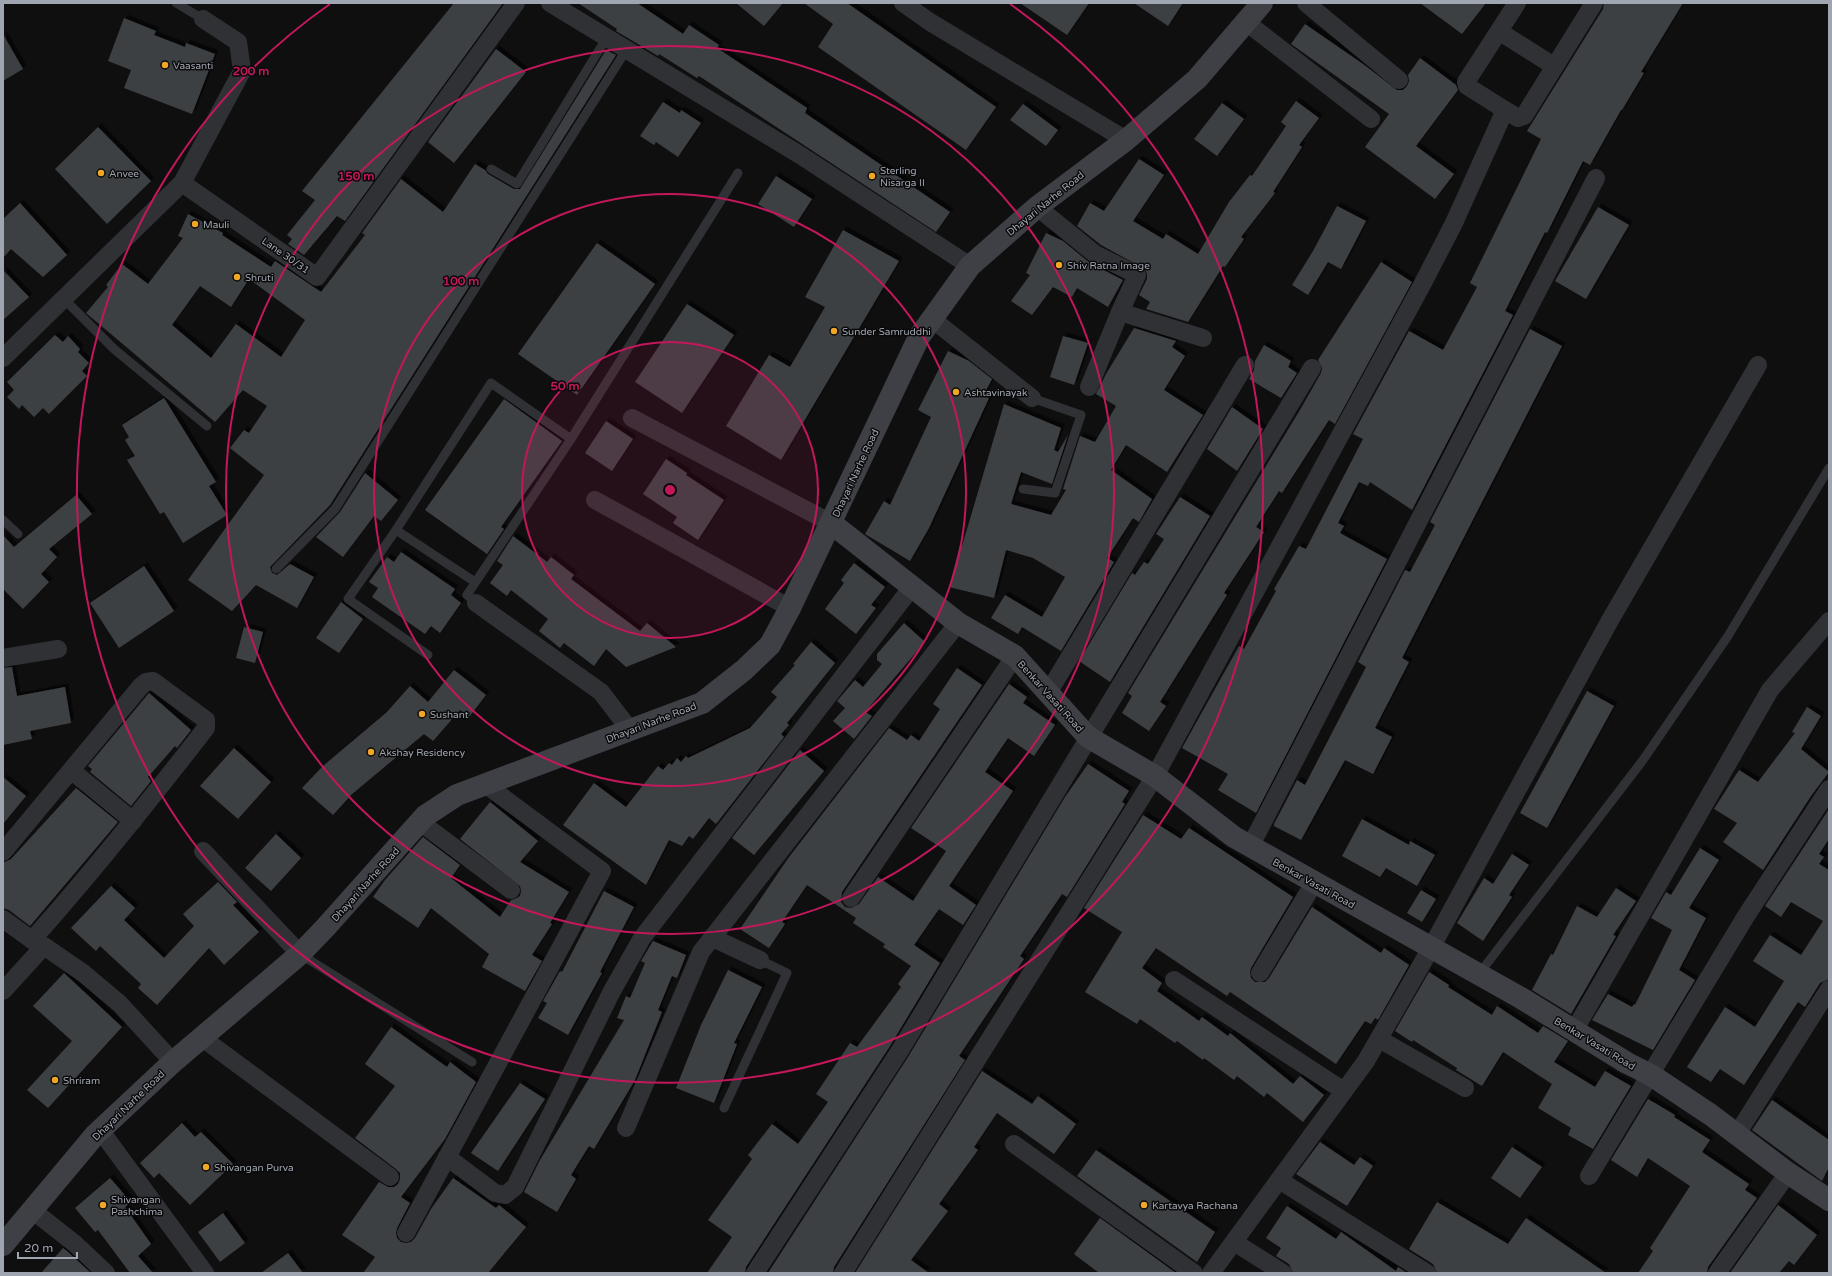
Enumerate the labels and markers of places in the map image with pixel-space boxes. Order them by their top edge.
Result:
marker: Vaasanti [160,60,170,70]
place label: Vaasanti [173,60,213,72]
place label: Sterling Nisarga II [880,165,925,189]
marker: Anvee [96,168,106,178]
place label: Anvee [109,168,139,180]
marker: Sterling Nisarga II [867,171,877,181]
marker: Mauli [190,219,200,229]
place label: Mauli [203,219,229,231]
marker: Shiv Ratna Image [1054,260,1064,270]
place label: Shiv Ratna Image [1067,260,1150,272]
marker: Shruti [232,272,242,282]
place label: Shruti [245,272,273,284]
marker: Sunder Samruddhi [829,326,839,336]
place label: Sunder Samruddhi [842,326,931,338]
marker: Ashtavinayak [951,387,961,397]
place label: Ashtavinayak [964,387,1028,399]
centre of rings [663,483,677,497]
marker: Sushant [417,709,427,719]
place label: Sushant [430,709,469,721]
marker: Akshay Residency [366,747,376,757]
place label: Akshay Residency [379,747,466,759]
marker: Shriram [50,1075,60,1085]
place label: Shriram [63,1075,100,1087]
marker: Shivangan Purva [201,1162,211,1172]
place label: Shivangan Purva [214,1162,294,1174]
place label: Shivangan Pashchima [111,1194,163,1218]
marker: Shivangan Pashchima [98,1200,108,1210]
marker: Kartavya Rachana [1139,1200,1149,1210]
place label: Kartavya Rachana [1152,1200,1238,1212]

